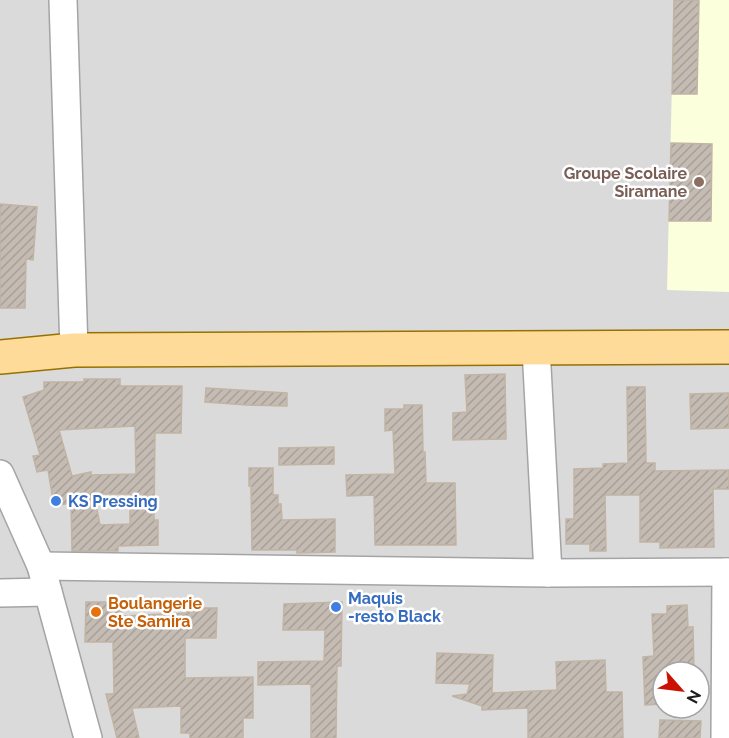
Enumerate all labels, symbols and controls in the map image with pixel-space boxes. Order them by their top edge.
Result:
place label: Groupe Scolaire Siramane [564,164,687,201]
marker: Groupe Scolaire Siramane [692,175,706,189]
place label: KS Pressing [68,492,158,511]
marker: KS Pressing [49,494,63,508]
place label: Maquis -resto Black [348,589,441,626]
place label: Boulangerie Ste Samira [108,594,202,631]
marker: Maquis -resto Black [329,600,343,614]
marker: Boulangerie Ste Samira [89,605,103,619]
north arrow [651,660,711,720]
text: N [683,687,705,707]

